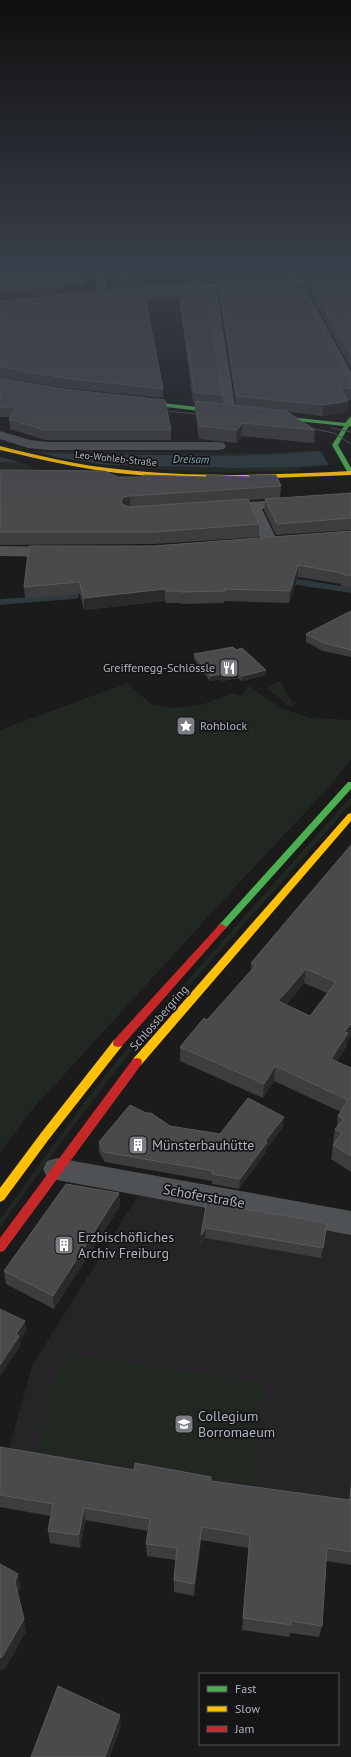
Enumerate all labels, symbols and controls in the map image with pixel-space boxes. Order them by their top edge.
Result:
street label: Leo-Wohleb-Straße [74,448,158,469]
water label: Dreisam [173,452,209,466]
restaurant icon: Greiffenegg-Schlössle [218,657,240,679]
place label: Greiffenegg-Schlössle [103,660,215,675]
place icon: Rohblock [175,715,197,737]
place label: Rohblock [200,718,247,733]
street label: Schlossbergring [126,982,191,1053]
building icon: Münsterbauhütte [127,1134,149,1156]
place label: Münsterbauhütte [152,1136,254,1154]
street label: Schoferstraße [162,1180,246,1212]
place label: Erzbischöfliches Archiv Freiburg [78,1228,174,1262]
building icon: Erzbischöfliches Archiv Freiburg [53,1234,75,1256]
place label: Collegium Borromaeum [198,1407,275,1441]
school or university icon: Collegium Borromaeum [173,1413,195,1435]
legend [199,1673,339,1745]
text: Fast [235,1681,256,1696]
text: Slow [235,1701,260,1716]
text: Jam [234,1721,254,1736]

